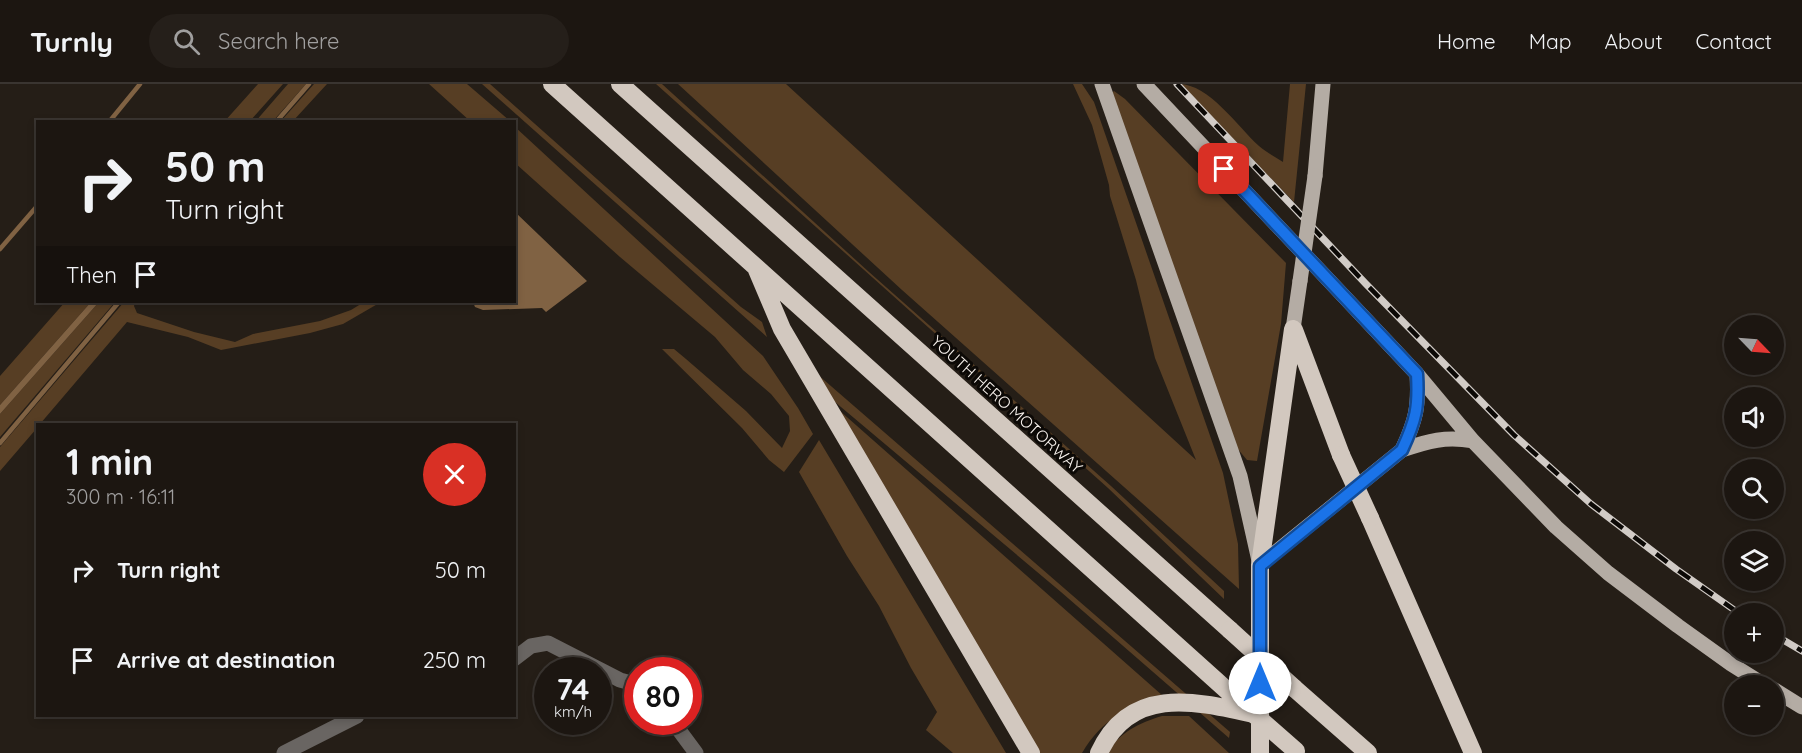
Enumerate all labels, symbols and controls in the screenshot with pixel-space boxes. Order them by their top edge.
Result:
search box [149,14,569,68]
text: Turnly [30,24,113,59]
icon: search [170,25,203,58]
text: Search here [218,27,339,55]
text: Home [1437,28,1496,54]
text: Map [1529,28,1572,54]
text: About [1605,28,1663,54]
text: Contact [1696,28,1772,54]
text: 50 m [165,140,265,193]
pin [1198,143,1249,194]
icon: right [66,144,144,222]
icon: arrive [1207,152,1240,185]
text: Turn right [165,192,284,226]
icon: arrive [129,258,162,291]
text: Then [66,261,117,289]
north arrow [1724,315,1784,375]
map controls [1724,315,1784,735]
street label: YOUTH HERO MOTORWAY [927,331,1087,477]
button: sound [1724,387,1784,447]
text: 1 min [66,439,153,484]
button: close [423,443,486,506]
button: search [1724,459,1784,519]
text: 300 m · 16:11 [66,484,176,509]
button: layers [1724,531,1784,591]
icon: right [66,554,99,587]
text: Turn right [117,556,221,584]
text: 50 m [435,556,486,584]
button: + [1724,603,1784,663]
icon: arrive [66,644,99,677]
text: Arrive at destination [117,646,335,674]
text: 250 m [423,646,486,674]
position arrow [1228,651,1292,715]
speed limit sign: 80 [624,657,702,735]
text: 74 [557,670,589,708]
button: − [1724,675,1784,735]
text: km/h [554,702,592,721]

